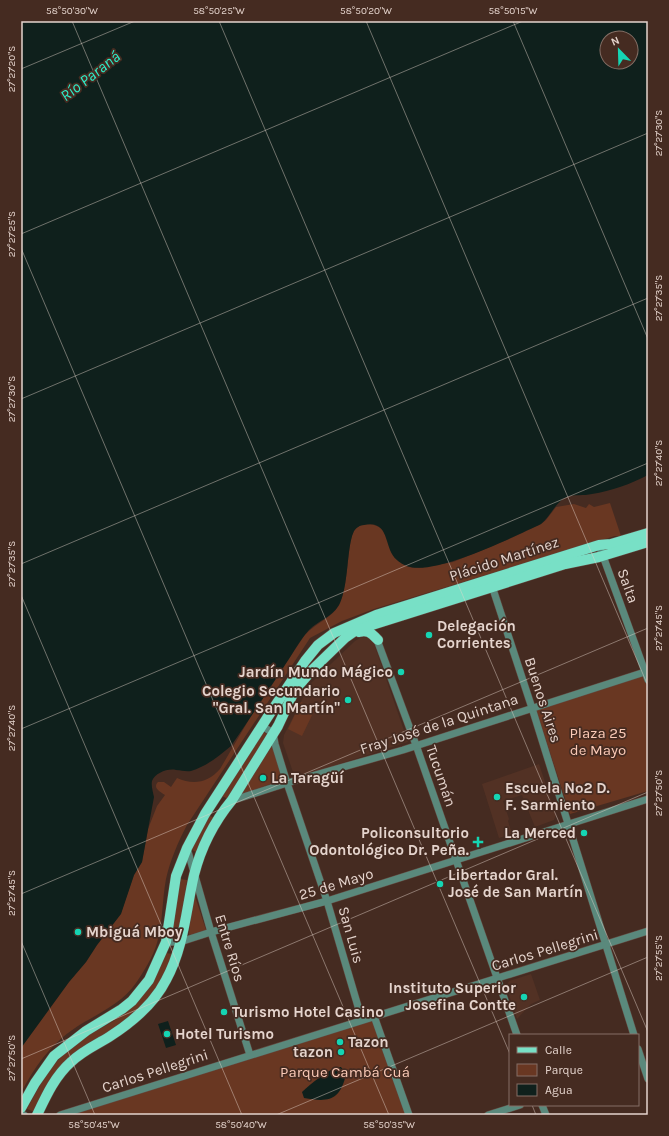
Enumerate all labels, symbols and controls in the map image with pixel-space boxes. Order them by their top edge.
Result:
text: 58°50'30"W [46,5,98,17]
text: 58°50'25"W [193,5,245,17]
text: 58°50'20"W [340,5,392,17]
text: 58°50'15"W [488,5,538,17]
north arrow [599,30,639,70]
text: N [609,34,621,49]
text: 27°27'20"S [6,46,18,92]
water label: Río Paraná [56,47,124,105]
text: 27°27'30"S [653,110,665,156]
text: 27°27'25"S [6,211,18,257]
text: 27°27'35"S [653,275,665,321]
text: 27°27'30"S [6,376,18,422]
text: 27°27'40"S [653,440,665,486]
street label: Plácido Martínez [447,533,561,585]
text: 27°27'35"S [6,541,18,587]
street label: Salta [613,566,643,606]
text: 27°27'45"S [653,605,665,651]
place label: Delegación Corrientes [437,617,516,652]
marker: Delegación Corrientes [424,630,434,640]
street label: Buenos Aires [521,655,565,745]
place label: Jardín Mundo Mágico [239,663,393,681]
marker: Jardín Mundo Mágico [396,667,406,677]
place label: Colegio Secundario "Gral. San Martín" [202,682,340,717]
street label: Fray José de la Quintana [358,690,520,758]
marker: Colegio Secundario "Gral. San Martín" [343,695,353,705]
text: 27°27'40"S [6,705,18,751]
park label: Plaza 25 de Mayo [570,724,626,759]
street label: Tucumán [422,743,460,809]
place label: La Taragüí [271,769,345,787]
text: 27°27'50"S [653,770,665,816]
marker: La Taragüí [258,773,268,783]
place label: Escuela Nº2 D. F. Sarmiento [505,779,610,814]
marker: Escuela Nº2 D. F. Sarmiento [492,792,502,802]
place label: Policonsultorio Odontológico Dr. Peña. [309,824,469,859]
place label: La Merced [504,824,576,842]
marker: La Merced [579,828,589,838]
marker: Policonsultorio Odontológico Dr. Peña. [472,836,484,848]
street label: 25 de Mayo [297,864,375,904]
place label: Libertador Gral. José de San Martín [448,866,583,901]
text: 27°27'45"S [6,870,18,916]
marker: Libertador Gral. José de San Martín [435,879,445,889]
street label: San Luis [334,904,368,966]
street label: Entre Ríos [211,912,249,984]
place label: Mbiguá Mboy [86,923,183,941]
street label: Carlos Pellegrini [489,925,601,975]
marker: Mbiguá Mboy [73,927,83,937]
text: 27°27'55"S [653,935,665,981]
place label: Instituto Superior Josefina Contte [389,979,516,1014]
marker: Instituto Superior Josefina Contte [519,992,529,1002]
place label: Turismo Hotel Casino [232,1003,384,1021]
marker: Turismo Hotel Casino [219,1007,229,1017]
place label: Hotel Turismo [175,1025,274,1043]
marker: Hotel Turismo [162,1029,172,1039]
place label: Tazon [348,1033,389,1051]
legend [509,1034,639,1106]
text: 27°27'50"S [6,1035,18,1081]
marker: Tazon [335,1037,345,1047]
place label: tazon [293,1043,333,1061]
text: Calle [545,1043,572,1057]
street label: Carlos Pellegrini [100,1045,210,1097]
marker: tazon [336,1047,346,1057]
park label: Parque Cambá Cuá [280,1063,410,1081]
text: Parque [545,1063,583,1077]
text: Agua [545,1083,573,1097]
text: 58°50'45"W [68,1119,120,1131]
text: 58°50'40"W [215,1119,267,1131]
text: 58°50'35"W [363,1119,415,1131]

